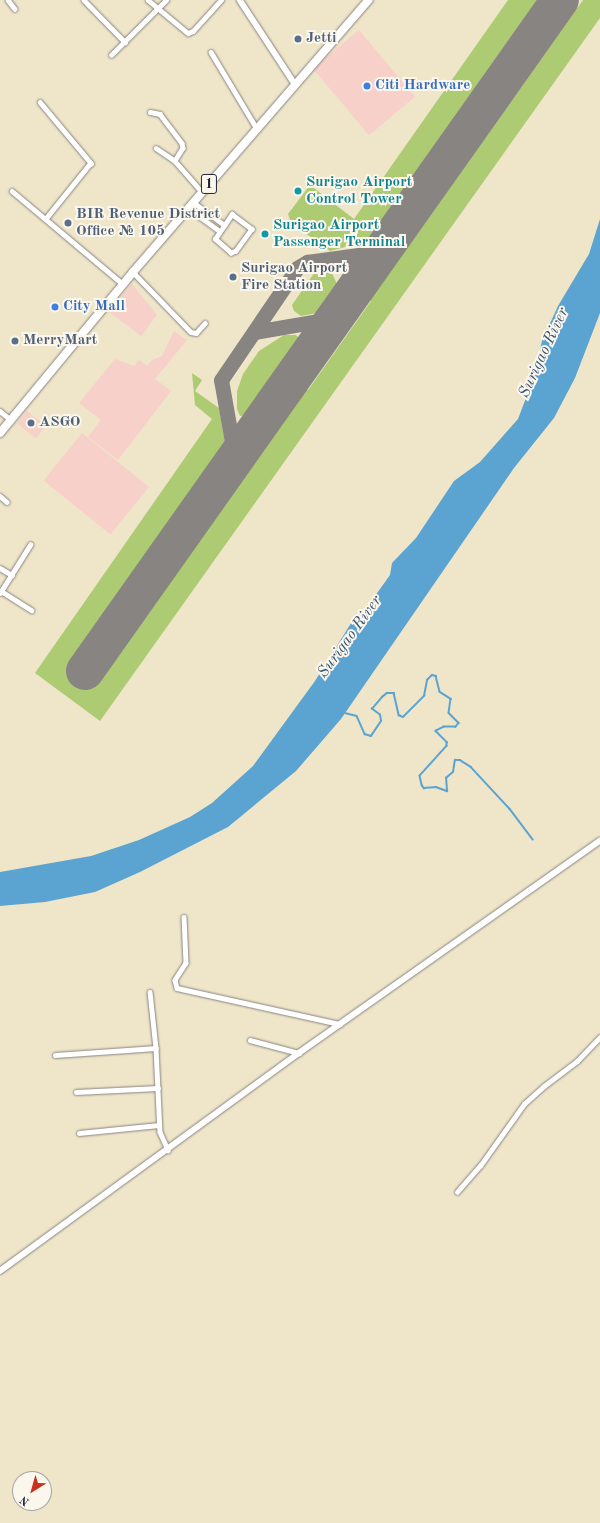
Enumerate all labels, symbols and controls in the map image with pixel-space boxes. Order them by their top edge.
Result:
place label: Jetti [306,30,337,48]
marker: Jetti [293,34,303,44]
place label: Citi Hardware [375,77,470,95]
marker: Citi Hardware [362,81,372,91]
road number: 1 [200,172,218,196]
place label: Surigao Airport Control Tower [306,173,412,208]
marker: Surigao Airport Control Tower [293,186,303,196]
place label: BIR Revenue District Office № 105 [76,205,220,240]
place label: Surigao Airport Passenger Terminal [273,216,405,251]
marker: BIR Revenue District Office № 105 [63,218,73,228]
marker: Surigao Airport Passenger Terminal [260,229,270,239]
place label: Surigao Airport Fire Station [241,259,347,294]
marker: Surigao Airport Fire Station [228,272,238,282]
place label: City Mall [63,298,125,316]
marker: City Mall [50,302,60,312]
water label: Surigao River [515,305,573,401]
place label: MerryMart [23,332,97,350]
marker: MerryMart [10,336,20,346]
place label: ASGO [39,414,81,432]
marker: ASGO [26,418,36,428]
water label: Surigao River [314,592,386,682]
north arrow [12,1471,52,1511]
text: N [18,1493,32,1507]

